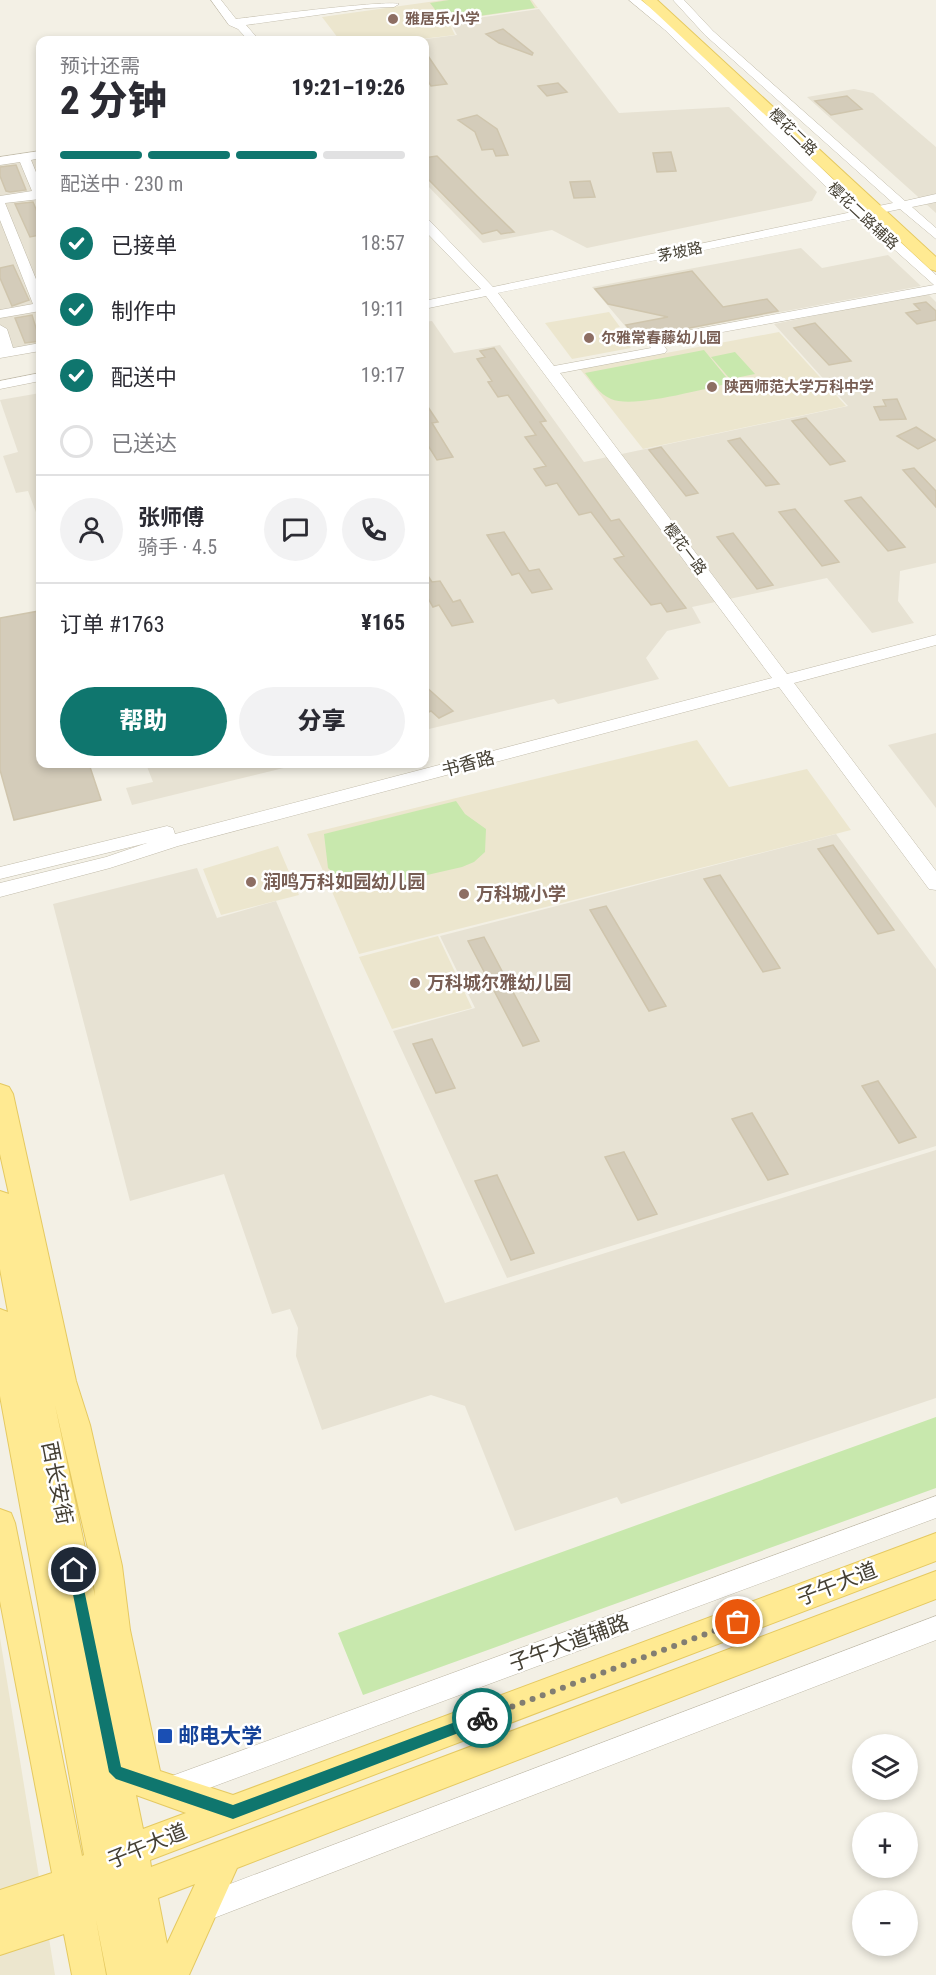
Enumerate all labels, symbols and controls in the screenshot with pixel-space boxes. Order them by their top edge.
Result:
place label: 雅居乐小学 [405,10,480,28]
marker: 雅居乐小学 [386,12,400,26]
text: 预计还需 [60,54,140,78]
text: 19:21–19:26 [291,75,405,100]
text: 2 分钟 [60,78,167,124]
street label: 樱花二路 [765,105,821,159]
text: 配送中 · 230 m [60,172,183,196]
street label: 樱花二路辅路 [824,179,902,253]
icon: check [60,227,93,260]
text: 18:57 [361,231,405,255]
text: 已接单 [111,233,177,258]
street label: 茅坡路 [656,239,704,265]
icon: check [60,293,93,326]
text: 19:11 [361,297,405,321]
text: 制作中 [111,299,177,324]
place label: 尔雅常春藤幼儿园 [601,329,721,347]
marker: 尔雅常春藤幼儿园 [582,331,596,345]
icon: check [60,359,93,392]
text: 19:17 [361,363,405,387]
text: 配送中 [111,365,177,390]
place label: 陕西师范大学万科中学 [724,378,874,396]
marker: 陕西师范大学万科中学 [705,380,719,394]
text: 已送达 [111,431,177,456]
button: person [60,498,123,561]
button: chat [264,498,327,561]
button: phone [342,498,405,561]
text: 张师傅 [138,505,204,530]
street label: 樱花一路 [660,520,710,578]
text: 骑手 · 4.5 [138,535,217,559]
text: ¥165 [361,610,405,635]
text: 订单 #1763 [60,612,165,637]
button: 帮助 [60,687,227,756]
button: 分享 [239,687,405,756]
street label: 书香路 [439,746,497,781]
place label: 润鸣万科如园幼儿园 [263,871,425,892]
marker: 润鸣万科如园幼儿园 [244,875,258,889]
place label: 万科城小学 [476,883,566,904]
marker: 万科城小学 [457,887,471,901]
place label: 万科城尔雅幼儿园 [427,972,571,993]
marker: 万科城尔雅幼儿园 [408,976,422,990]
street label: 西长安街 [37,1439,77,1527]
pin [48,1544,99,1595]
icon: home [57,1553,90,1586]
street label: 子午大道 [793,1558,881,1610]
pin [712,1596,763,1647]
icon: bag [721,1605,754,1638]
street label: 子午大道辅路 [506,1610,632,1676]
courier [452,1688,512,1748]
icon: bike [466,1702,499,1735]
place label: 邮电大学 [178,1724,262,1748]
marker: 邮电大学 [156,1727,174,1745]
map controls [852,1734,918,1956]
button: layers [852,1734,918,1800]
button: + [852,1812,918,1878]
street label: 子午大道 [104,1819,190,1873]
button: − [852,1890,918,1956]

